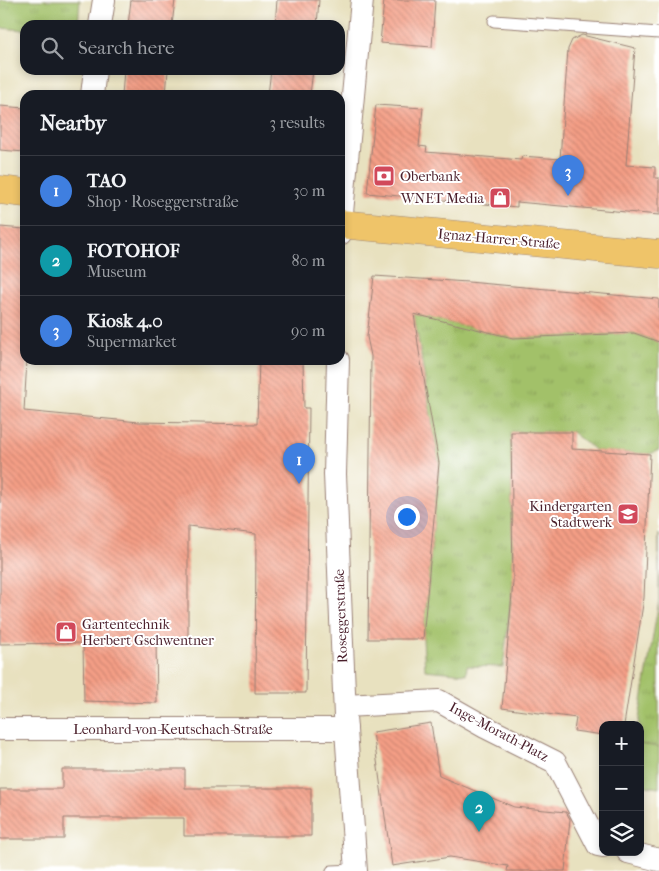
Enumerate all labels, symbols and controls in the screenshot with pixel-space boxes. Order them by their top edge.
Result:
search box [20,20,345,75]
icon: search [38,34,66,62]
text: Search here [78,37,174,59]
text: Nearby [40,111,106,135]
text: 3 results [269,113,325,132]
pin: 3 [552,155,584,196]
bank icon: Oberbank [372,164,396,188]
place label: Oberbank [400,168,461,185]
text: TAO [87,170,126,192]
text: 1 [53,181,59,200]
text: 30 m [293,181,325,200]
shop icon: WNET Media [488,186,512,210]
place label: WNET Media [400,190,485,207]
text: Shop · Roseggerstraße [87,192,239,211]
street label: Ignaz-Harrer-Straße [437,225,561,253]
text: FOTOHOF [87,240,180,262]
text: 2 [52,251,60,270]
text: 80 m [291,251,325,270]
text: Museum [87,262,147,281]
text: Kiosk 4.0 [87,310,163,332]
text: 3 [53,321,59,340]
text: 90 m [291,321,325,340]
text: Supermarket [87,332,177,351]
pin: 1 [283,443,315,484]
place label: Kindergarten Stadtwerk [529,498,613,531]
school or university icon: Kindergarten Stadtwerk [616,502,640,526]
your location [394,504,420,530]
street label: Roseggerstraße [331,569,351,663]
place label: Gartentechnik Herbert Gschwentner [82,616,214,649]
shop icon: Gartentechnik Herbert Gschwentner [54,620,78,644]
street label: Inge-Morath-Platz [446,699,552,765]
street label: Leonhard-von-Keutschach-Straße [73,721,273,738]
map controls [599,721,644,856]
button: + [599,721,644,766]
button: − [599,766,644,811]
pin: 2 [463,791,495,832]
button: layers [599,811,644,856]

